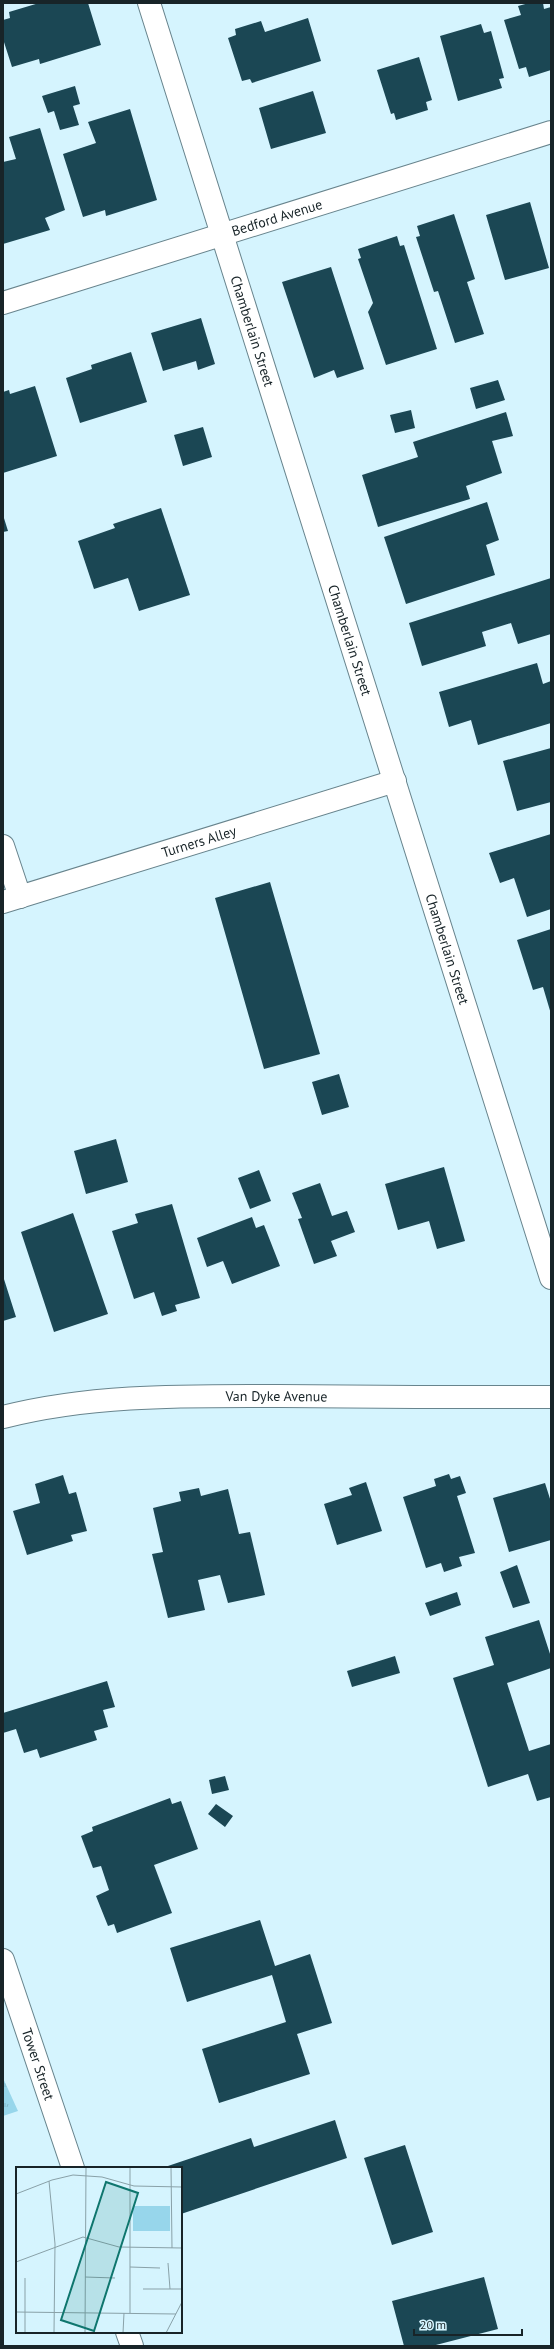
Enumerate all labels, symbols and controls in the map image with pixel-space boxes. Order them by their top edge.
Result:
street label: Bedford Avenue [229,195,325,240]
street label: Chamberlain Street [226,273,278,389]
street label: Chamberlain Street [324,582,376,698]
street label: Turners Alley [159,821,239,862]
street label: Chamberlain Street [421,891,473,1007]
street label: Van Dyke Avenue [225,1387,328,1405]
street label: Tower Street [18,2026,59,2103]
inset map [16,2167,182,2333]
scale bar [414,2311,522,2337]
text: 20 m [420,2317,446,2332]

